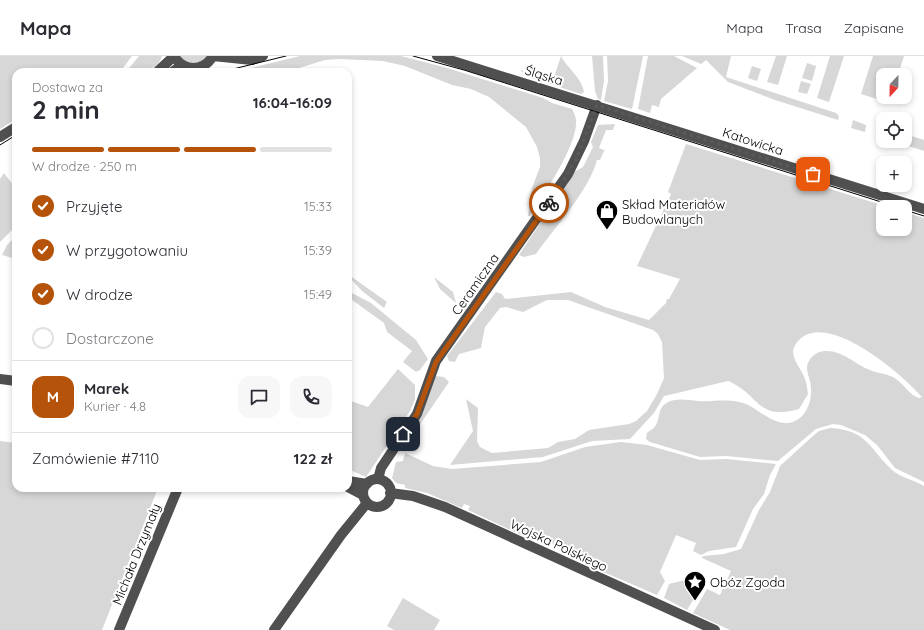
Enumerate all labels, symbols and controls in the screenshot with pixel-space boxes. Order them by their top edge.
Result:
text: Mapa [20,16,71,40]
text: Mapa [726,19,763,37]
text: Trasa [785,19,822,37]
text: Zapisane [844,19,904,37]
street label: Śląska [523,62,565,88]
north arrow [876,68,912,104]
map controls [876,68,912,236]
text: Dostawa za [32,79,103,95]
text: 2 min [32,93,100,126]
text: 16:04–16:09 [253,93,332,112]
button: locate [876,112,912,148]
street label: Katowicka [721,124,785,158]
button: + [876,156,912,192]
pin [796,157,830,191]
text: W drodze · 250 m [32,158,137,174]
icon: bag [802,163,824,185]
courier [529,183,569,223]
icon: bike [538,192,560,214]
icon: check [32,195,54,217]
place label: Skład Materiałów Budowlanych [622,196,725,227]
text: Przyjęte [66,197,122,216]
text: 15:33 [304,198,332,214]
shop icon: Skład Materiałów Budowlanych [594,198,620,231]
button: − [876,200,912,236]
icon: check [32,239,54,261]
text: W przygotowaniu [66,241,188,260]
text: 15:39 [304,242,332,258]
street label: Ceramiczna [448,250,502,318]
icon: check [32,283,54,305]
text: W drodze [66,285,133,304]
text: 15:49 [304,286,332,302]
text: Dostarczone [66,329,154,348]
button: chat [238,376,280,418]
button: phone [290,376,332,418]
text: Marek [84,379,129,398]
text: M [47,387,59,406]
text: Kurier · 4.8 [84,398,146,414]
pin [386,417,420,451]
icon: home [392,423,414,445]
text: Zamówienie #7110 [32,449,159,468]
text: 122 zł [294,449,332,468]
street label: Michała Drzymały [108,501,164,607]
street label: Wojska Polskiego [508,515,610,575]
place icon: Obóz Zgoda [682,569,708,602]
place label: Obóz Zgoda [710,574,785,590]

